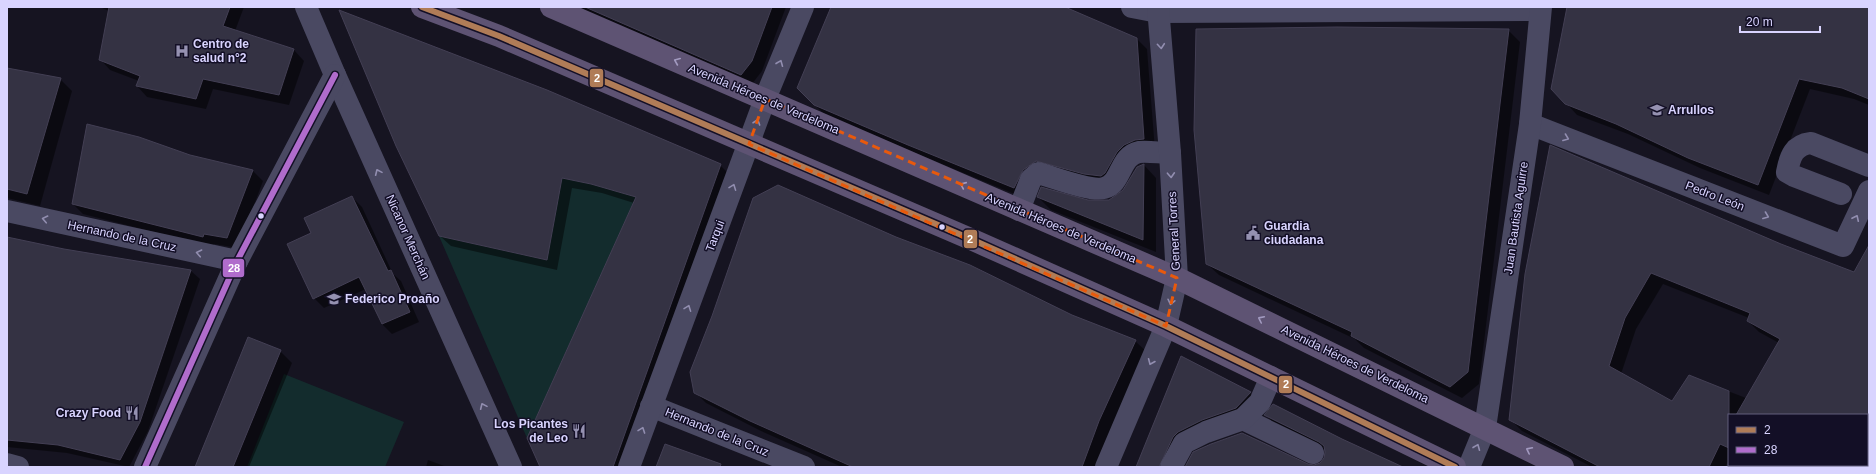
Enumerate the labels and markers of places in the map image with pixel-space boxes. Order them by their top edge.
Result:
place label: Centro de salud n°2 [193,37,249,65]
hospital icon: Centro de salud n°2 [174,43,190,59]
school or university icon: Arrullos [1649,102,1665,118]
place label: Arrullos [1668,103,1714,117]
unlabelled marker [256,211,266,221]
place label: Guardia ciudadana [1264,219,1324,247]
unlabelled marker [937,222,947,232]
public building icon: Guardia ciudadana [1245,225,1261,241]
school or university icon: Federico Proaño [326,291,342,307]
place label: Federico Proaño [345,292,440,306]
restaurant icon: Crazy Food [124,405,140,421]
place label: Crazy Food [56,406,121,420]
place label: Los Picantes de Leo [494,417,568,445]
restaurant icon: Los Picantes de Leo [571,423,587,439]

